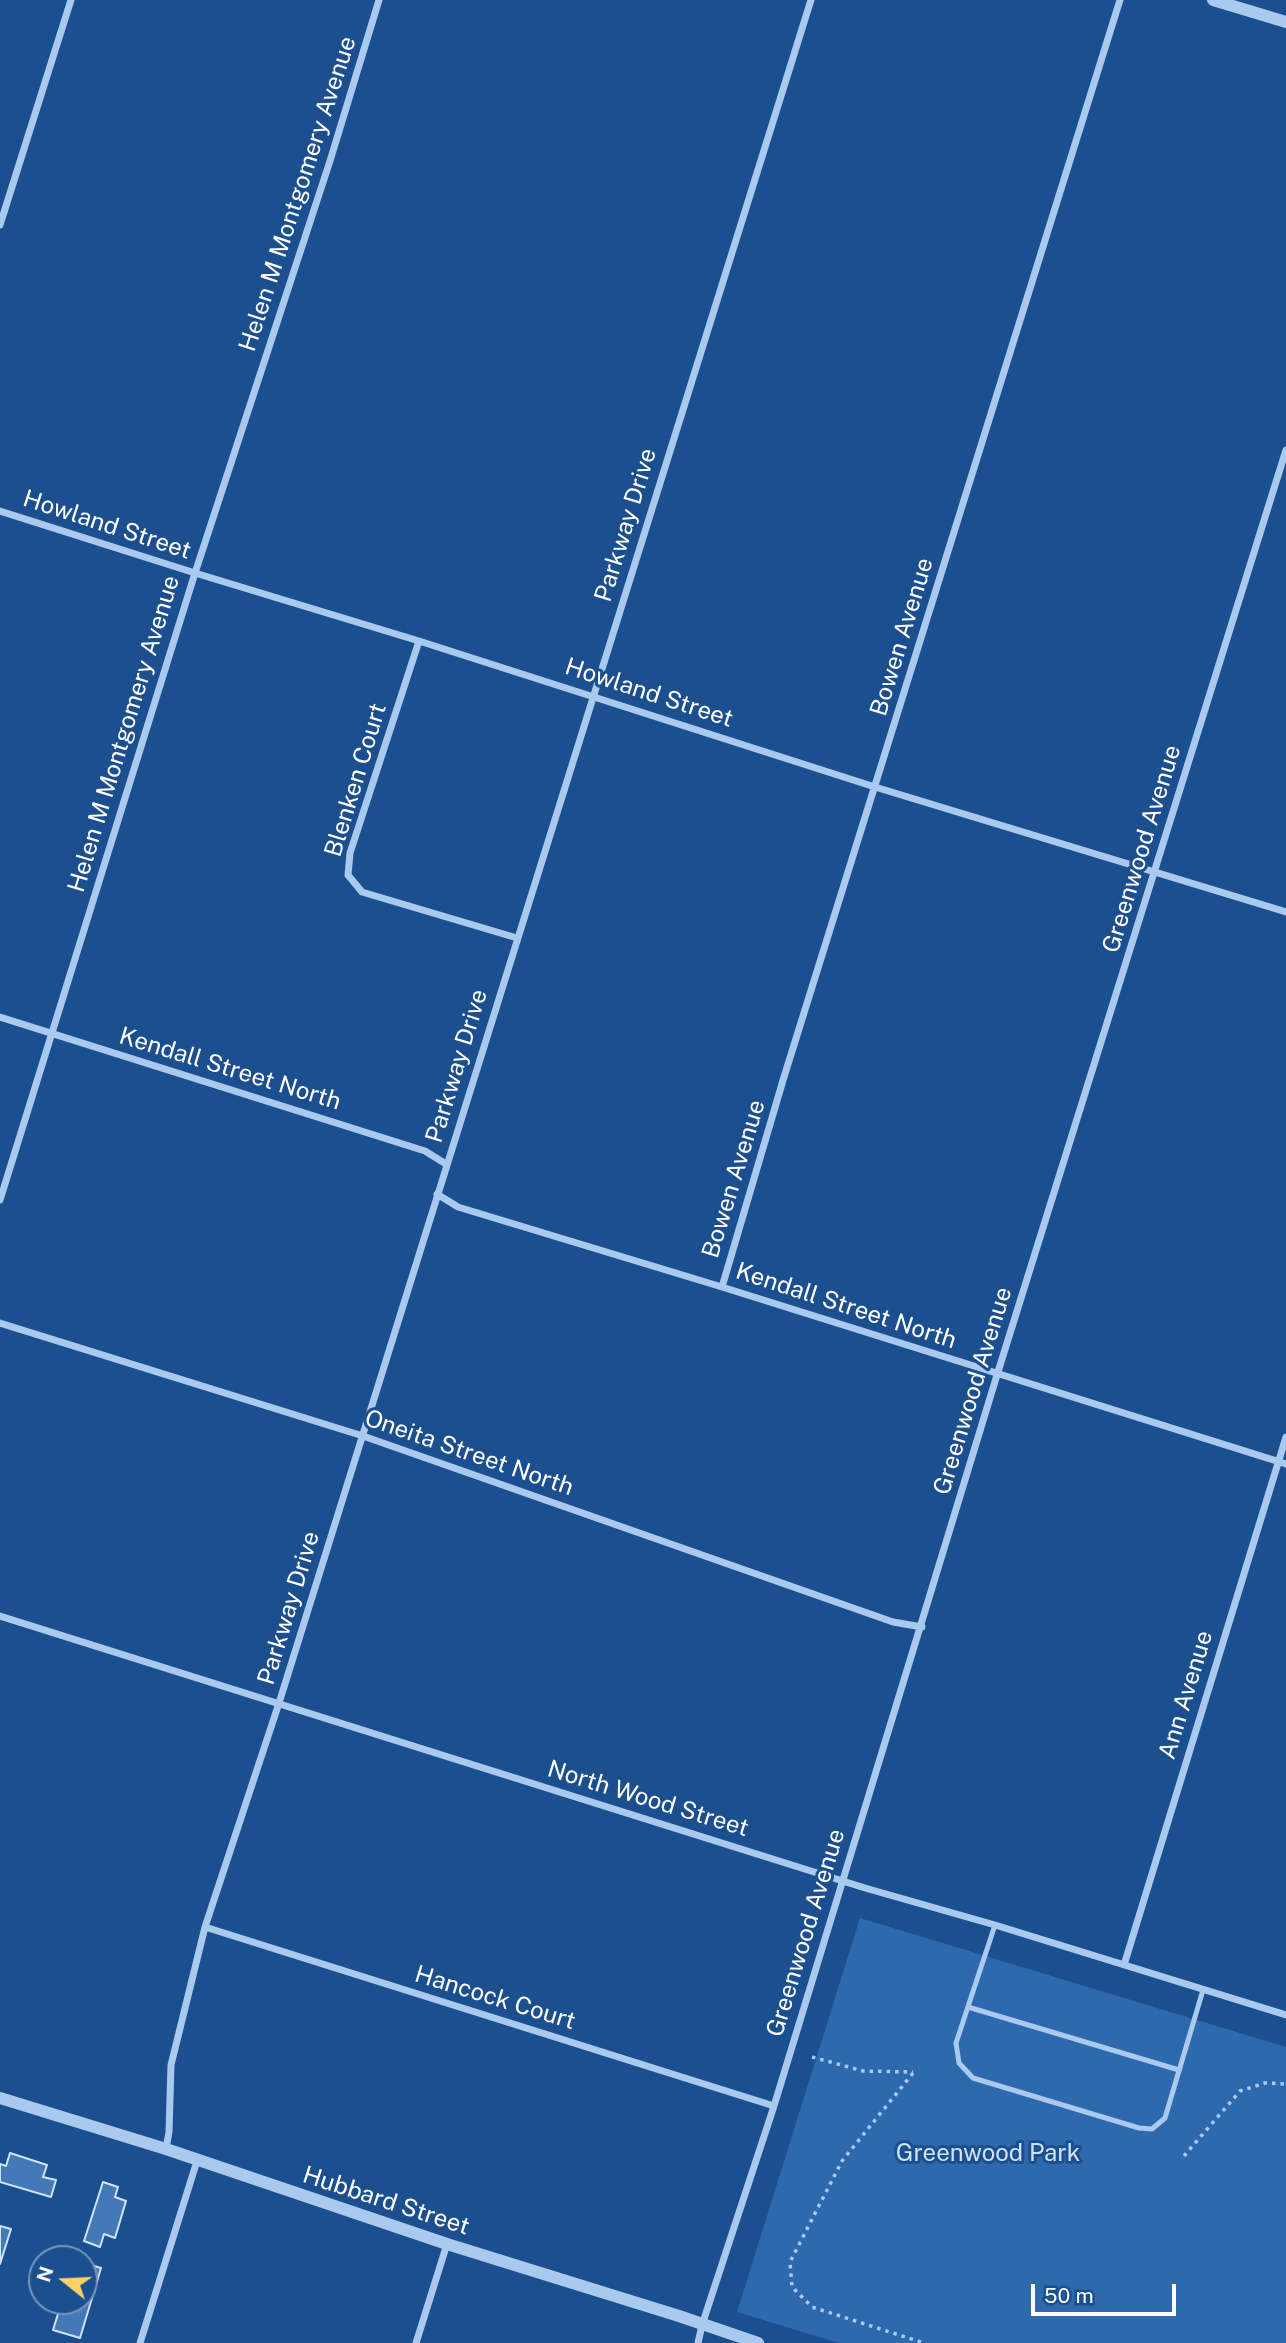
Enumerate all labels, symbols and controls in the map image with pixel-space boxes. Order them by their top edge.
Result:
street label: Helen M Montgomery Avenue [233,33,363,355]
street label: Parkway Drive [589,445,663,605]
street label: Howland Street [19,484,195,566]
street label: Bowen Avenue [864,554,940,720]
street label: Helen M Montgomery Avenue [62,572,186,896]
street label: Howland Street [561,652,737,734]
street label: Blenken Court [319,700,393,860]
street label: Greenwood Avenue [1097,742,1187,956]
street label: Parkway Drive [420,986,494,1146]
street label: Kendall Street North [116,1022,344,1116]
street label: Bowen Avenue [696,1096,772,1262]
street label: Kendall Street North [732,1257,960,1355]
street label: Greenwood Avenue [928,1284,1018,1498]
street label: Oneita Street North [361,1404,577,1502]
street label: Parkway Drive [252,1528,326,1688]
street label: Ann Avenue [1153,1627,1219,1763]
street label: North Wood Street [544,1755,752,1843]
street label: Greenwood Avenue [761,1826,851,2040]
street label: Hancock Court [411,1960,579,2036]
park label: Greenwood Park [896,2140,1080,2168]
street label: Hubbard Street [299,2160,473,2242]
north arrow [28,2245,98,2315]
text: N [32,2264,58,2285]
scale bar [1034,2270,1179,2314]
text: 50 m [1044,2283,1094,2308]

